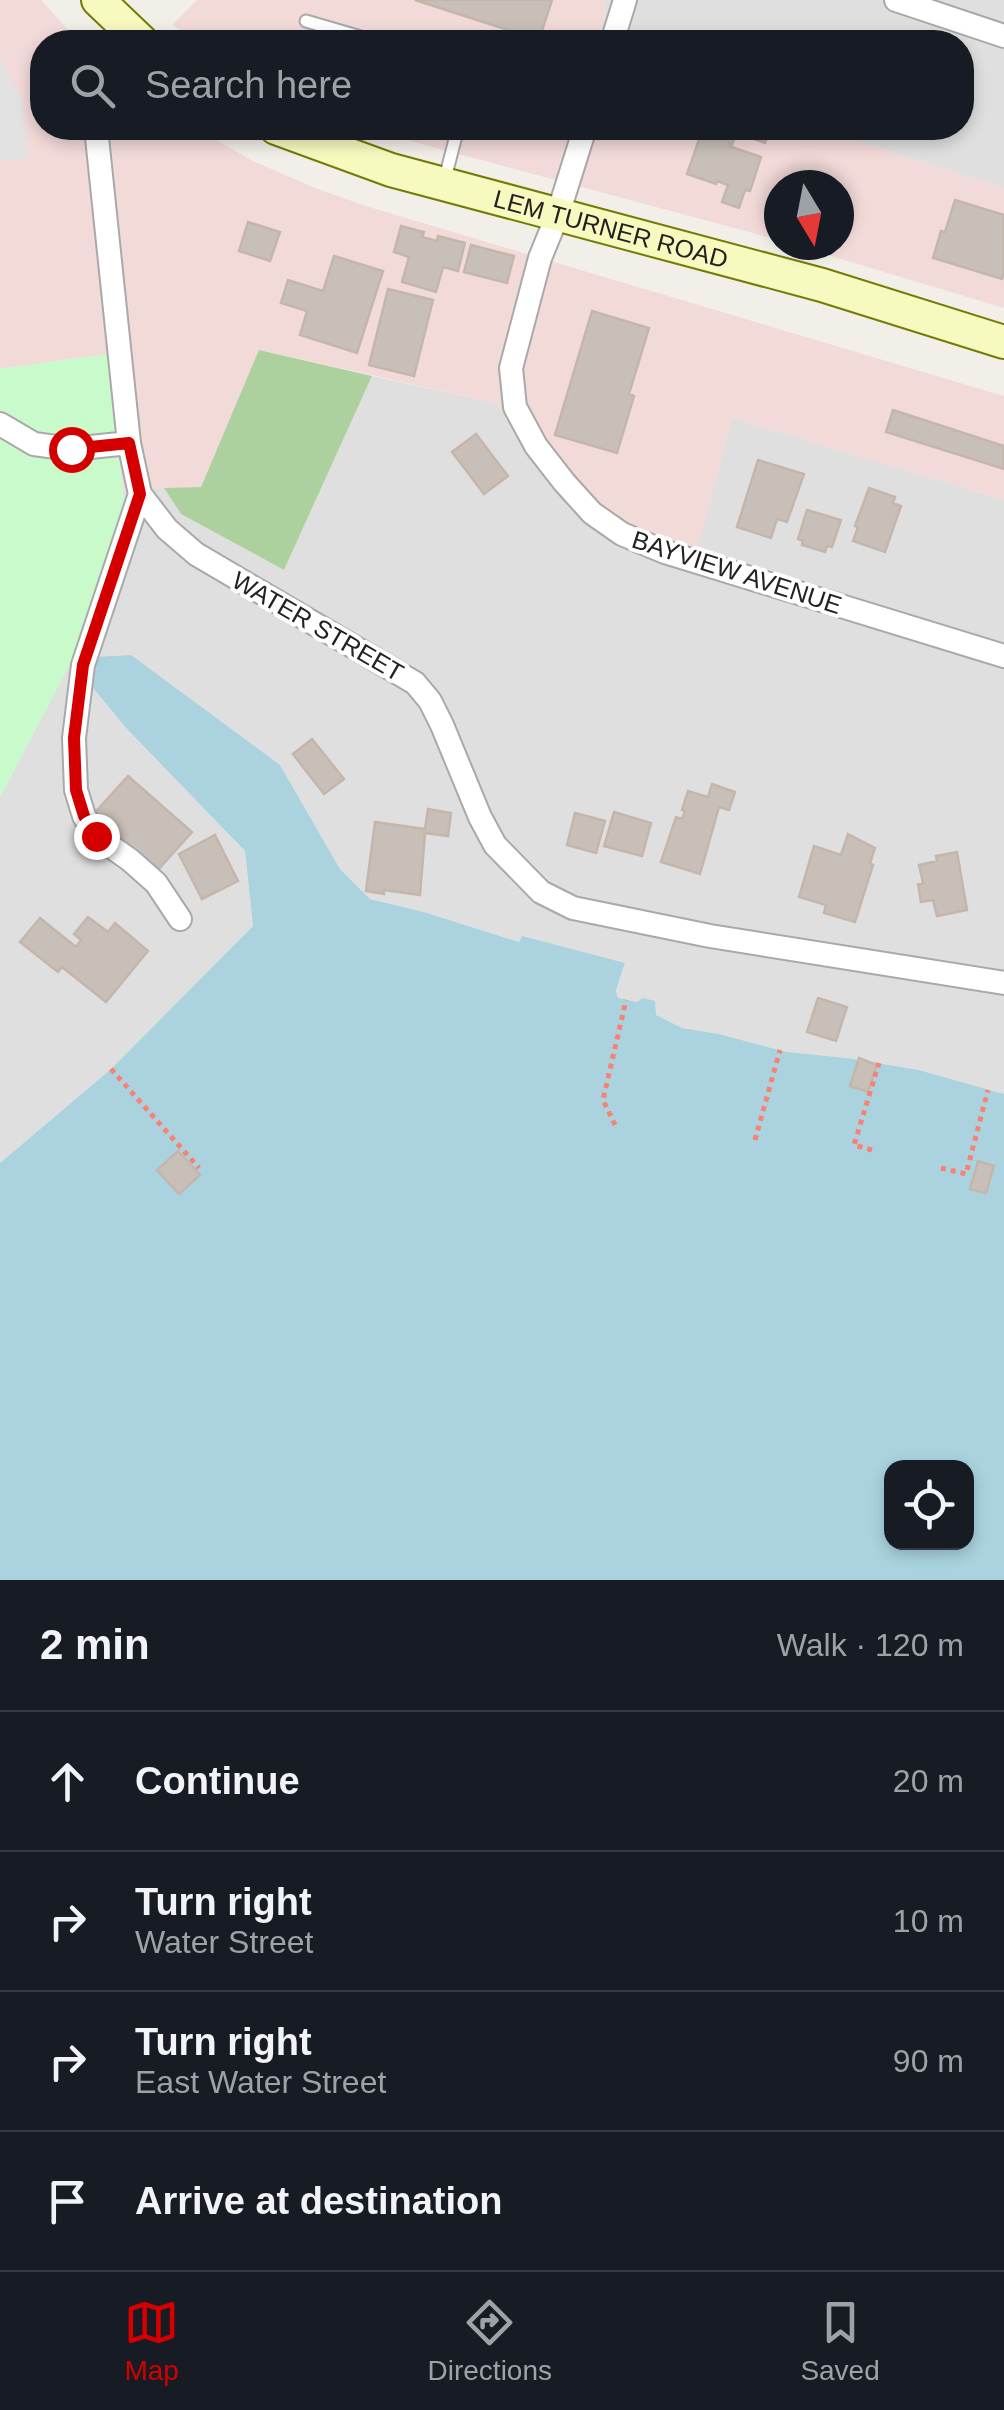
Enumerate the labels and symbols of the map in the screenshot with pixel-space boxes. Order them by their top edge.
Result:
north arrow [764,170,854,260]
street label: LEM TURNER ROAD [491,184,731,273]
route start [49,427,95,473]
street label: BAYVIEW AVENUE [629,525,845,619]
street label: WATER STREET [227,566,409,686]
route end [74,814,120,860]

